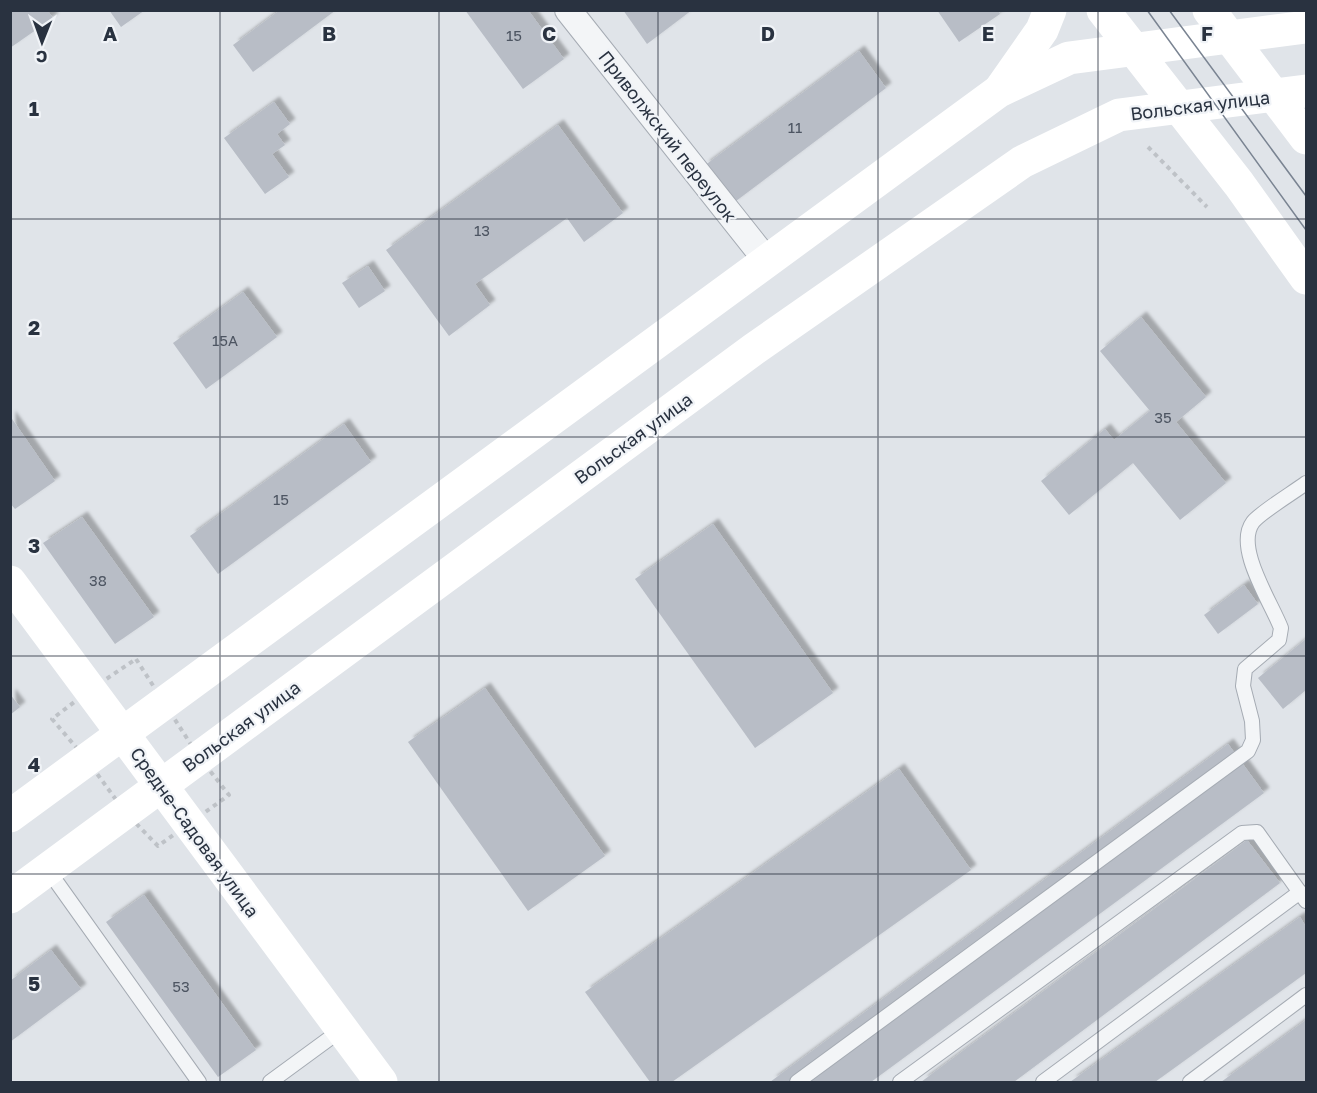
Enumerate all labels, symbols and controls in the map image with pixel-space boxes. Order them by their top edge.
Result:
north arrow [12,12,72,72]
text: A [103,21,117,45]
text: B [322,21,336,45]
text: C [542,21,556,45]
text: D [761,21,775,45]
text: E [982,21,994,45]
text: F [1201,21,1213,45]
house number: 15 [506,26,522,44]
street label: Приволжский переулок [594,46,742,226]
text: С [36,47,48,67]
street label: Вольская улица [1129,86,1271,124]
text: 1 [29,96,39,120]
house number: 11 [788,118,802,136]
house number: 13 [474,221,490,239]
text: 2 [28,315,40,339]
house number: 15А [212,331,238,349]
street label: Вольская улица [570,388,696,488]
house number: 35 [1154,408,1172,426]
house number: 15 [273,490,289,508]
text: 3 [28,533,40,557]
house number: 38 [89,571,107,589]
street label: Вольская улица [178,676,304,776]
street label: Средне-Садовая улица [126,743,264,921]
text: 4 [28,752,40,776]
text: 5 [28,971,40,995]
house number: 53 [172,977,190,995]

